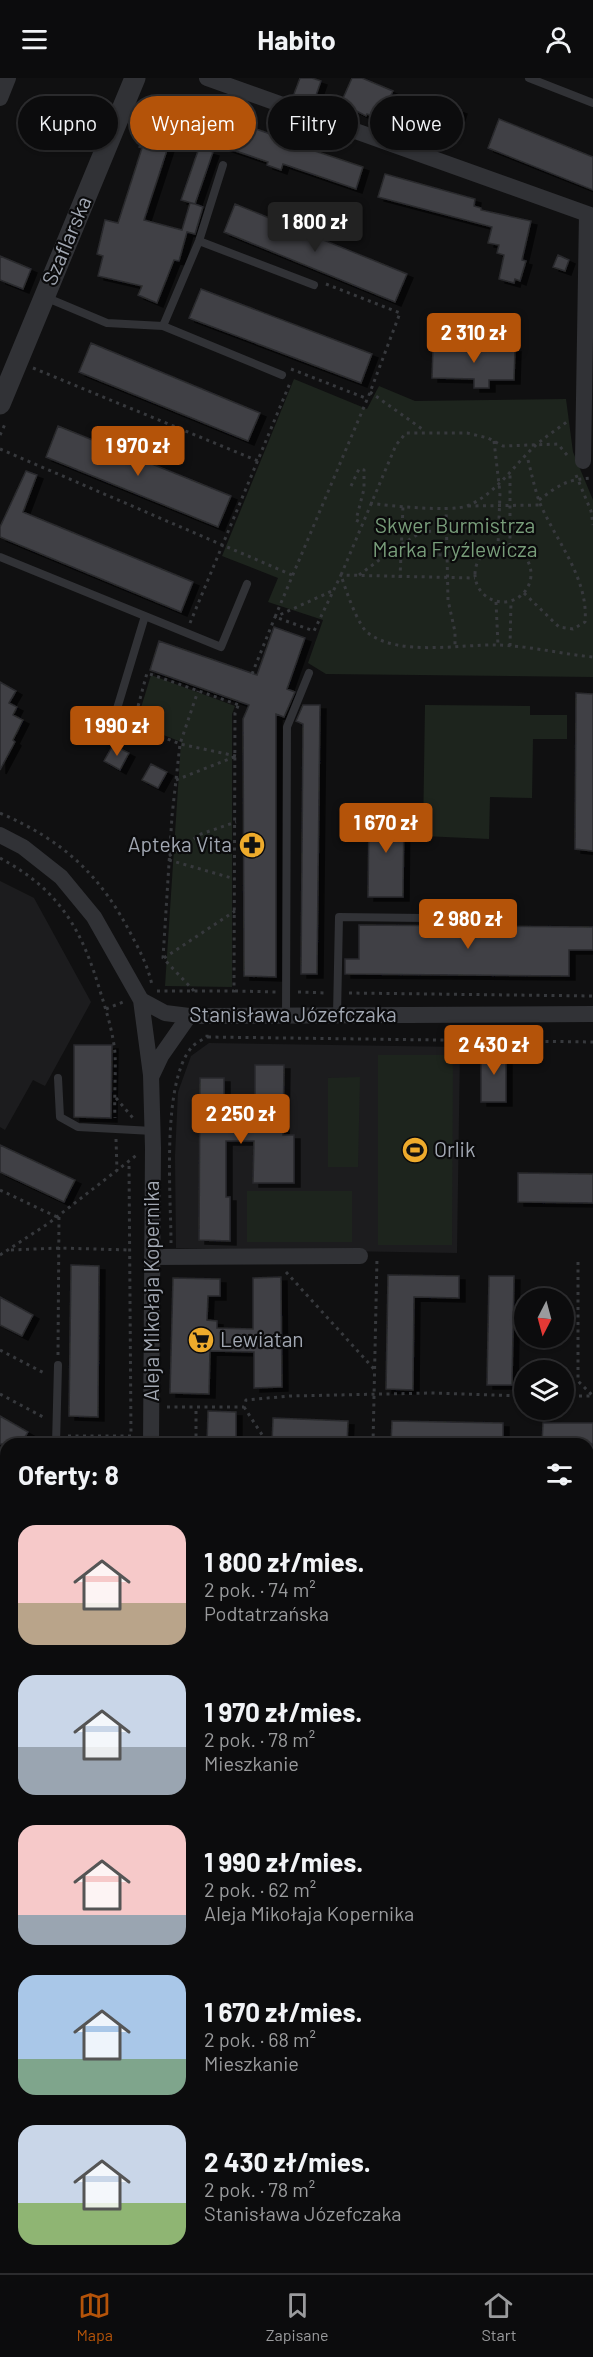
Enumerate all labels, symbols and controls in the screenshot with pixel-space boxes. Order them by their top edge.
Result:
icon: menu [18,23,51,56]
text: Habito [257,23,336,55]
icon: person [542,23,575,56]
chip: Kupno [18,96,118,150]
chip: Wynajem [130,96,256,150]
chip: Filtry [268,96,358,150]
chip: Nowe [370,96,463,150]
street label: Szaflarska [36,192,96,289]
pin: 1 800 zł [253,202,377,253]
text: 1 800 zł [282,209,348,233]
pin: 2 310 zł [412,313,536,364]
text: 2 310 zł [441,320,507,344]
pin: 1 970 zł [76,426,200,477]
text: 1 970 zł [106,433,170,457]
park label: Skwer Burmistrza Marka Fryźlewicza [373,512,537,561]
pin: 1 990 zł [55,706,179,757]
text: 1 990 zł [84,713,150,737]
pin: 1 670 zł [324,803,448,854]
text: 1 670 zł [353,810,419,834]
pharmacy icon: Apteka Vita [237,830,267,860]
place label: Apteka Vita [128,831,232,856]
pin: 2 980 zł [406,899,530,950]
text: 2 980 zł [433,906,503,930]
street label: Stanisława Józefczaka [189,1001,397,1026]
pin: 2 430 zł [432,1025,556,1076]
text: 2 430 zł [458,1032,530,1056]
pin: 2 250 zł [179,1094,303,1145]
text: 2 250 zł [206,1101,276,1125]
sports icon: Orlik [400,1135,430,1165]
place label: Orlik [434,1136,475,1161]
street label: Aleja Mikołaja Kopernika [138,1181,163,1401]
north arrow [514,1288,574,1348]
map controls [514,1288,574,1420]
supermarket icon: Lewiatan [186,1325,216,1355]
place label: Lewiatan [220,1326,304,1351]
button: layers [514,1360,574,1420]
icon: filters [543,1458,576,1491]
text: Oferty: 8 [18,1459,119,1490]
text: 1 800 zł/mies. [204,1546,365,1577]
icon: home [66,1549,138,1621]
text: 2 pok. · 74 m² [204,1577,316,1601]
text: Podtatrzańska [204,1601,329,1625]
text: 1 970 zł/mies. [204,1696,362,1727]
icon: home [66,1699,138,1771]
text: 2 pok. · 78 m² [204,1727,315,1751]
text: Mieszkanie [204,1751,299,1775]
text: 1 990 zł/mies. [204,1846,363,1877]
icon: home [66,1849,138,1921]
text: 2 pok. · 62 m² [204,1877,316,1901]
text: Aleja Mikołaja Kopernika [204,1901,414,1925]
text: 1 670 zł/mies. [204,1996,363,2027]
icon: home [66,1999,138,2071]
text: 2 pok. · 68 m² [204,2027,316,2051]
text: Mieszkanie [204,2051,299,2075]
text: 2 430 zł/mies. [204,2146,371,2177]
icon: home [66,2149,138,2221]
text: 2 pok. · 78 m² [204,2177,315,2201]
text: Stanisława Józefczaka [204,2201,402,2225]
tab: Mapa [76,2289,113,2344]
tab: Zapisane [266,2289,329,2344]
tab: Start [481,2289,517,2344]

